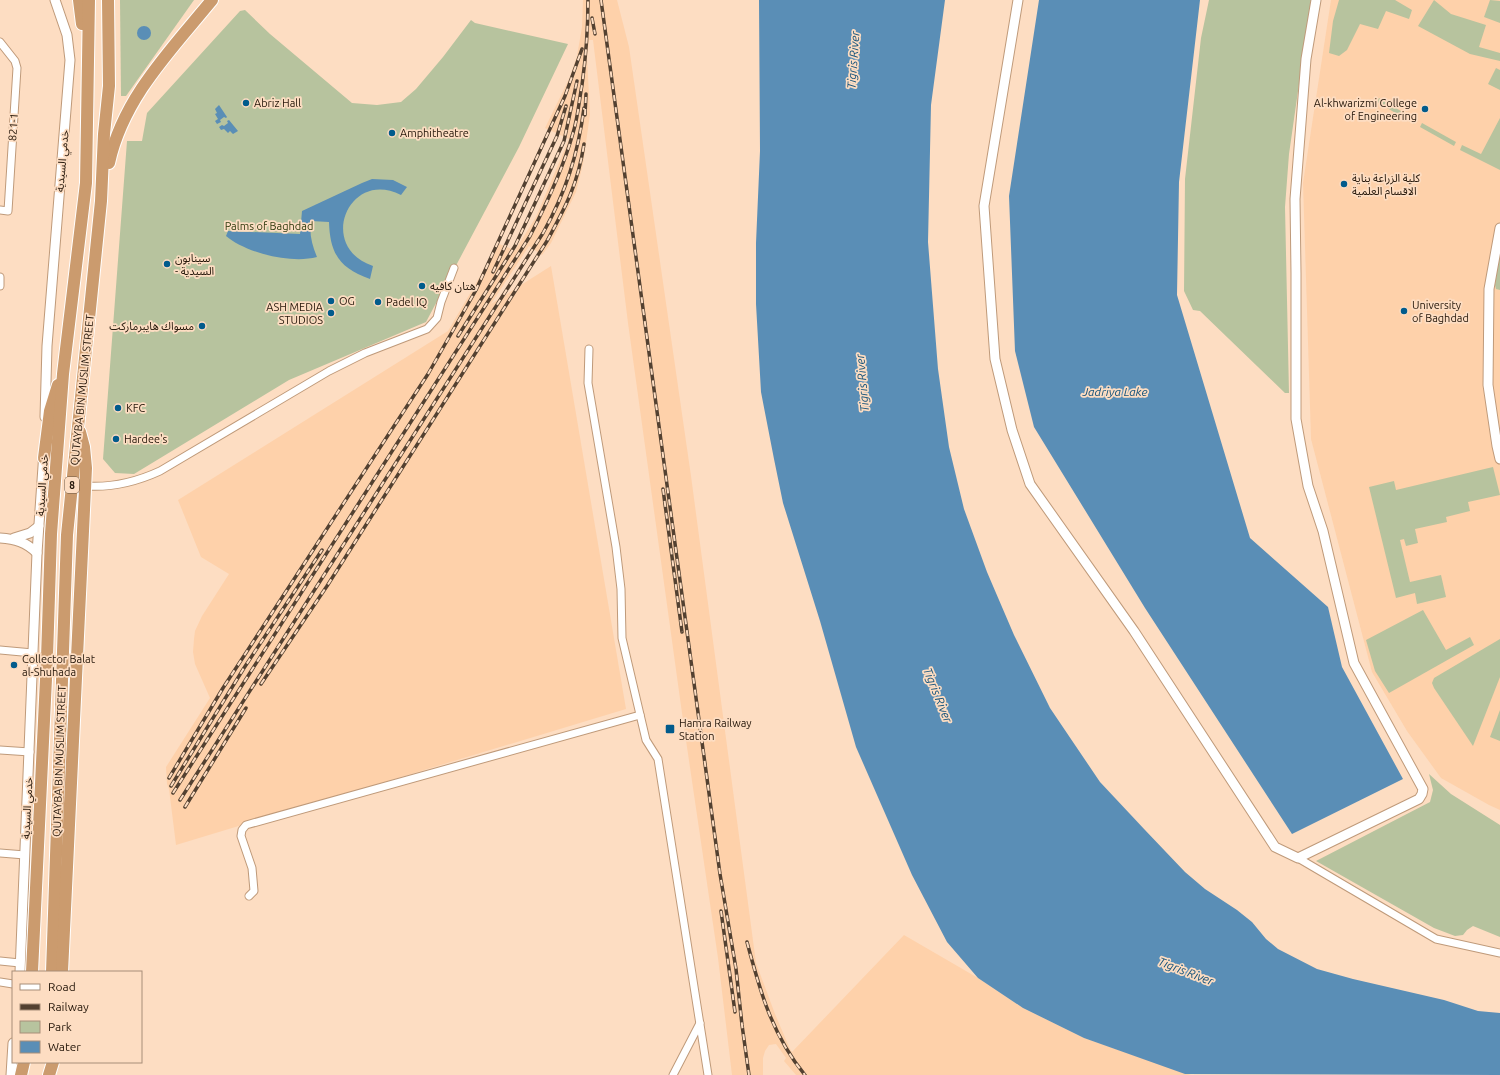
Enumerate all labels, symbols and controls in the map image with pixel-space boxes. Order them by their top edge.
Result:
water label: Tigris River [844,30,862,89]
place label: Abriz Hall [254,97,301,109]
place label: Al-khwarizmi College of Engineering [1314,97,1417,122]
marker: Abriz Hall [241,98,251,108]
marker: Al-khwarizmi College of Engineering [1420,104,1430,114]
street label: 821-1 [6,113,20,141]
place label: Amphitheatre [400,127,469,139]
marker: Amphitheatre [387,128,397,138]
street label: خدمي السيدية [53,129,74,193]
place label: كلية الزراعة بناية الاقسام العلمية [1352,172,1420,199]
marker: كلية الزراعة بناية الاقسام العلمية [1339,179,1349,189]
park label: Palms of Baghdad [225,220,313,232]
place label: سينابون - السيدية [175,252,214,278]
marker: سينابون - السيدية [162,259,172,269]
place label: هتان كافيه [430,280,476,293]
marker: هتان كافيه [417,281,427,291]
place label: OG [339,295,355,307]
marker: OG [326,296,336,306]
place label: Padel IQ [386,296,427,308]
marker: Padel IQ [373,297,383,307]
place label: University of Baghdad [1412,299,1469,324]
place label: ASH MEDIA STUDIOS [266,301,324,326]
marker: University of Baghdad [1399,306,1409,316]
marker: ASH MEDIA STUDIOS [326,308,336,318]
street label: QUTAYBA BIN MUSLIM STREET [68,314,96,466]
place label: مسواك هايبرماركت [109,320,194,333]
marker: مسواك هايبرماركت [197,321,207,331]
water label: Tigris River [853,353,871,412]
water label: Jadriya Lake [1081,385,1148,398]
place label: KFC [126,402,145,414]
marker: KFC [113,403,123,413]
place label: Hardee's [124,433,168,445]
marker: Hardee's [111,434,121,444]
street label: خدمي السيدية [34,453,54,517]
road number: 8 [65,477,79,493]
place label: Collector Balat al-Shuhada [22,653,96,678]
marker: Collector Balat al-Shuhada [9,660,19,670]
water label: Tigris River [921,666,955,725]
street label: QUTAYBA BIN MUSLIM STREET [50,685,68,837]
place label: Hamra Railway Station [679,717,752,742]
marker: Hamra Railway Station [664,723,676,735]
street label: خدمي السيدية [19,776,38,840]
water label: Tigris River [1157,955,1216,988]
legend [12,971,142,1063]
text: Road [48,980,76,993]
text: Railway [48,1000,89,1013]
text: Park [48,1020,72,1033]
text: Water [48,1040,81,1053]

